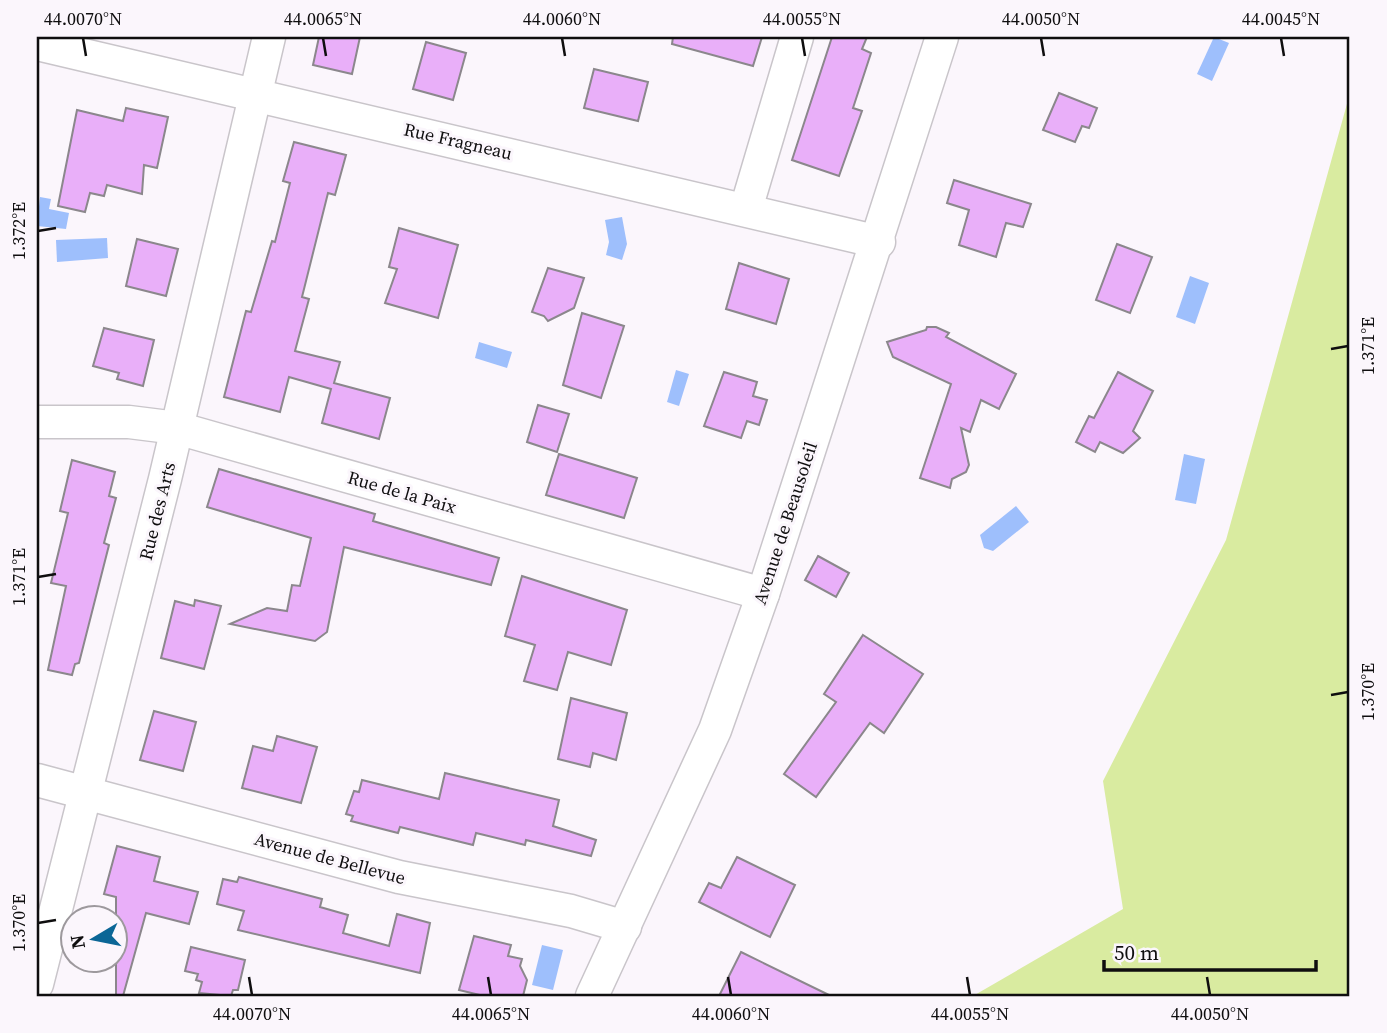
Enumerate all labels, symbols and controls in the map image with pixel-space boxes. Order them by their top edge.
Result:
text: 44.0070°N [44,6,122,31]
text: 44.0065°N [284,6,362,31]
text: 44.0060°N [523,6,601,31]
text: 44.0055°N [763,6,841,31]
text: 44.0050°N [1002,6,1080,31]
text: 44.0045°N [1242,6,1320,31]
street label: Rue Fragneau [401,116,515,166]
text: 1.372°E [6,202,31,260]
text: 1.371°E [1355,317,1380,375]
street label: Avenue de Beausoleil [747,438,823,608]
street label: Rue des Arts [133,459,181,563]
street label: Rue de la Paix [345,465,460,520]
text: 1.371°E [6,548,31,606]
text: 1.370°E [1355,663,1380,721]
street label: Avenue de Bellevue [252,826,408,890]
text: 1.370°E [6,894,31,952]
north arrow [60,904,130,974]
scale bar [1104,928,1315,972]
text: N [63,933,91,951]
text: 50 m [1114,938,1159,967]
text: 44.0070°N [213,1001,291,1026]
text: 44.0065°N [452,1001,530,1026]
text: 44.0060°N [692,1001,770,1026]
text: 44.0055°N [931,1001,1009,1026]
text: 44.0050°N [1171,1001,1249,1026]

